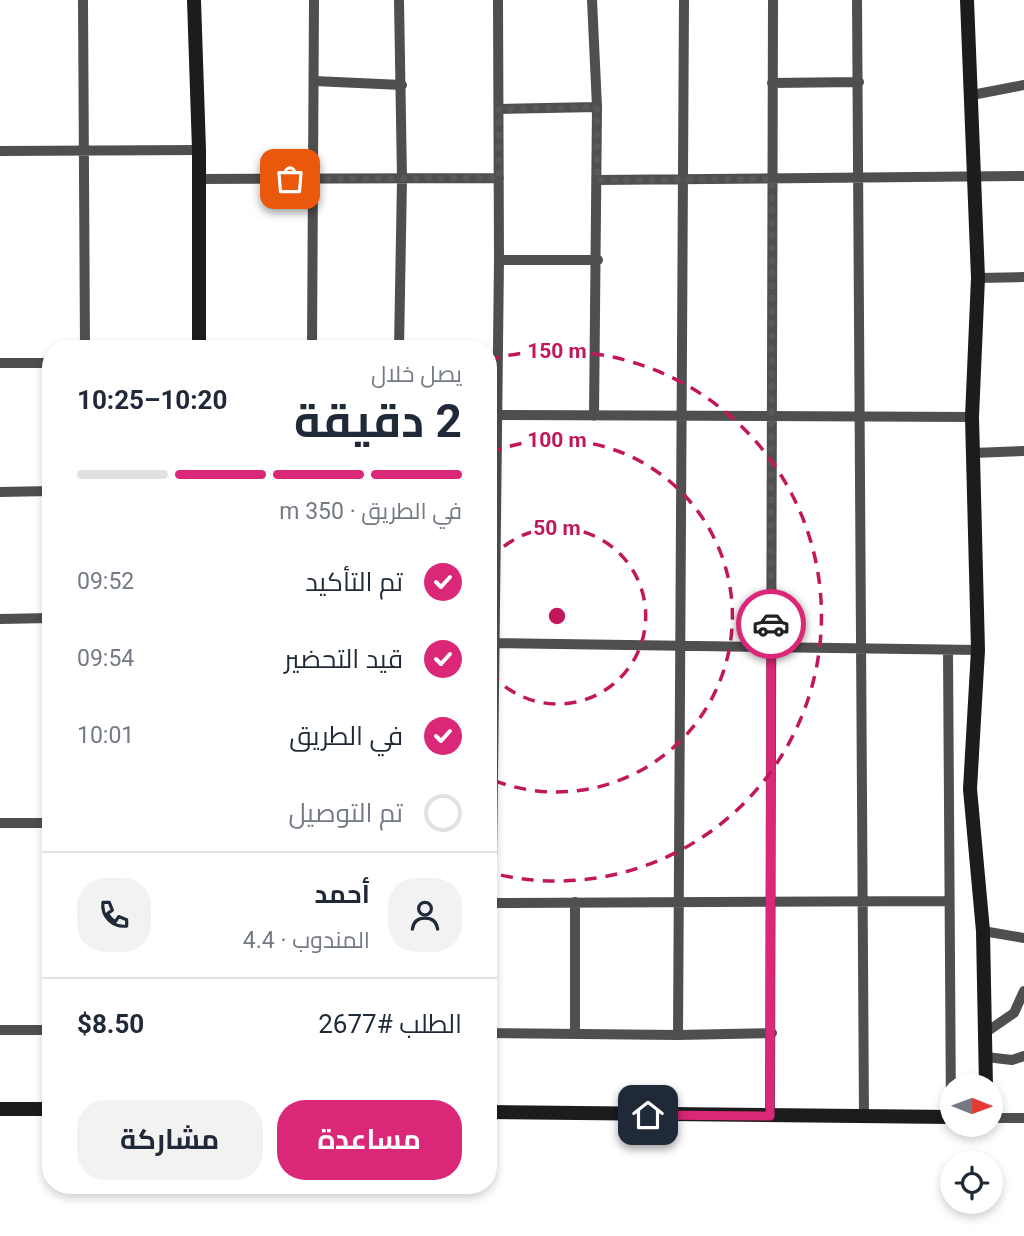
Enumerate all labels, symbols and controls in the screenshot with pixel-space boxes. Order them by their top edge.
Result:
pin [260,149,320,209]
icon: bag [271,160,309,198]
text: 150 m [527,339,587,363]
text: يصل خلال [371,361,462,388]
text: 10:20–10:25 [77,385,227,415]
text: 2 دقيقة [294,394,462,448]
text: 100 m [527,428,587,452]
text: في الطريق · 350 m [279,498,462,525]
text: 50 m [533,516,581,540]
icon: check [424,563,462,601]
text: تم التأكيد [305,567,403,597]
text: 09:52 [77,568,134,595]
courier [736,589,806,659]
centre of rings [545,604,569,628]
icon: car [752,605,790,643]
icon: check [424,640,462,678]
text: قيد التحضير [284,644,403,674]
text: 09:54 [77,645,134,672]
icon: check [424,717,462,755]
text: في الطريق [289,721,403,751]
text: 10:01 [77,722,134,749]
text: تم التوصيل [289,798,403,828]
button: phone [77,878,151,952]
button: person [388,878,462,952]
text: أحمد [314,879,370,909]
text: المندوب · 4.4 [243,927,370,954]
text: $8.50 [77,1009,144,1039]
text: الطلب #2677 [318,1009,462,1039]
north arrow [940,1074,1003,1138]
map controls [940,1074,1003,1214]
pin [618,1085,678,1145]
icon: home [629,1096,667,1134]
button: مشاركة [77,1100,263,1180]
button: مساعدة [277,1100,462,1180]
button: locate [940,1151,1003,1214]

